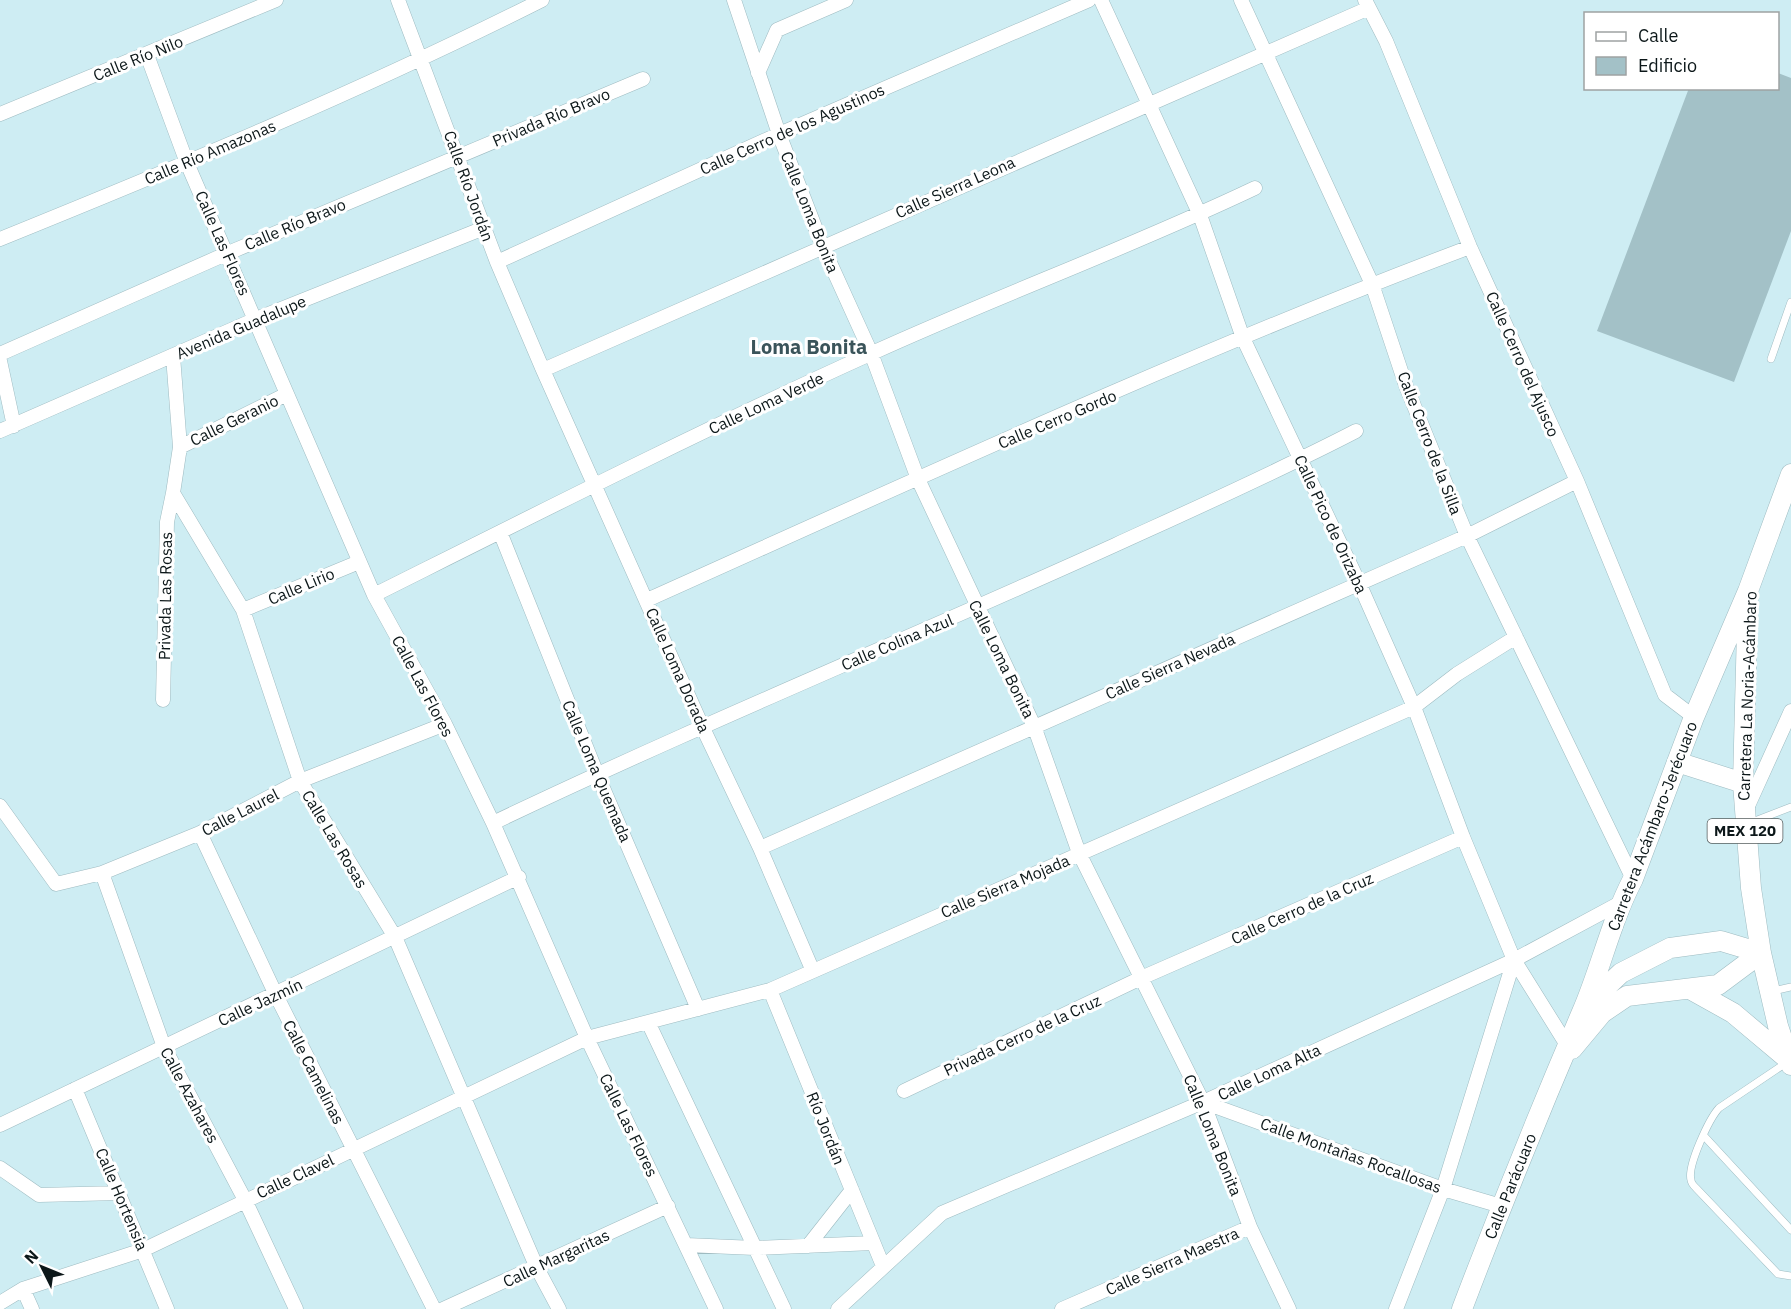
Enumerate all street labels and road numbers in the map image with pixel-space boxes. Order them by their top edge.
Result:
street label: Calle Río Nilo [90,31,186,85]
street label: Calle Cerro de los Agustinos [696,79,888,179]
street label: Privada Río Bravo [489,83,613,151]
street label: Calle Río Amazonas [141,115,279,189]
street label: Calle Río Jordán [440,128,498,244]
street label: Calle Loma Bonita [776,148,844,276]
street label: Calle Sierra Leona [892,151,1018,222]
street label: Calle Las Flores [191,188,255,298]
street label: Calle Río Bravo [241,194,349,254]
street label: Calle Cerro del Ajusco [1482,288,1564,440]
street label: Avenida Guadalupe [173,291,309,363]
street label: Calle Loma Verde [705,368,827,438]
street label: Calle Cerro de la Silla [1393,369,1467,518]
street label: Calle Cerro Gordo [995,385,1119,453]
street label: Calle Geranio [186,390,282,450]
street label: Calle Pico de Orizaba [1290,451,1372,597]
street label: Privada Las Rosas [154,532,176,660]
street label: Calle Lirio [265,563,337,609]
street label: Carretera La Noria-Acámbaro [1733,591,1761,801]
street label: Calle Loma Bonita [965,596,1040,722]
street label: Calle Loma Dorada [641,604,715,736]
street label: Calle Colina Azul [838,609,956,675]
street label: Calle Sierra Nevada [1102,628,1238,704]
street label: Calle Las Flores [388,632,458,740]
street label: Calle Loma Quemada [558,697,636,845]
street label: Carretera Acámbaro-Jerécuaro [1603,718,1701,934]
street label: Calle Laurel [198,784,282,840]
street label: Calle Las Rosas [298,786,372,892]
road number: MEX 120 [1708,819,1782,843]
street label: Calle Sierra Mojada [938,850,1073,922]
street label: Calle Cerro de la Cruz [1228,868,1376,948]
street label: Calle Jazmín [215,974,305,1030]
street label: Privada Cerro de la Cruz [940,990,1104,1080]
street label: Calle Camelinas [279,1016,349,1128]
street label: Calle Loma Alta [1214,1039,1324,1105]
street label: Calle Azahares [156,1043,224,1147]
street label: Calle Las Flores [595,1070,663,1180]
street label: Calle Loma Bonita [1179,1071,1247,1199]
street label: Río Jordán [802,1089,850,1167]
street label: Calle Montañas Rocallosas [1258,1113,1444,1197]
street label: Calle Parácuaro [1480,1130,1540,1242]
street label: Calle Hortensia [91,1145,153,1254]
street label: Calle Clavel [253,1149,337,1203]
street label: Calle Sierra Maestra [1102,1222,1242,1299]
street label: Calle Margaritas [499,1225,613,1291]

